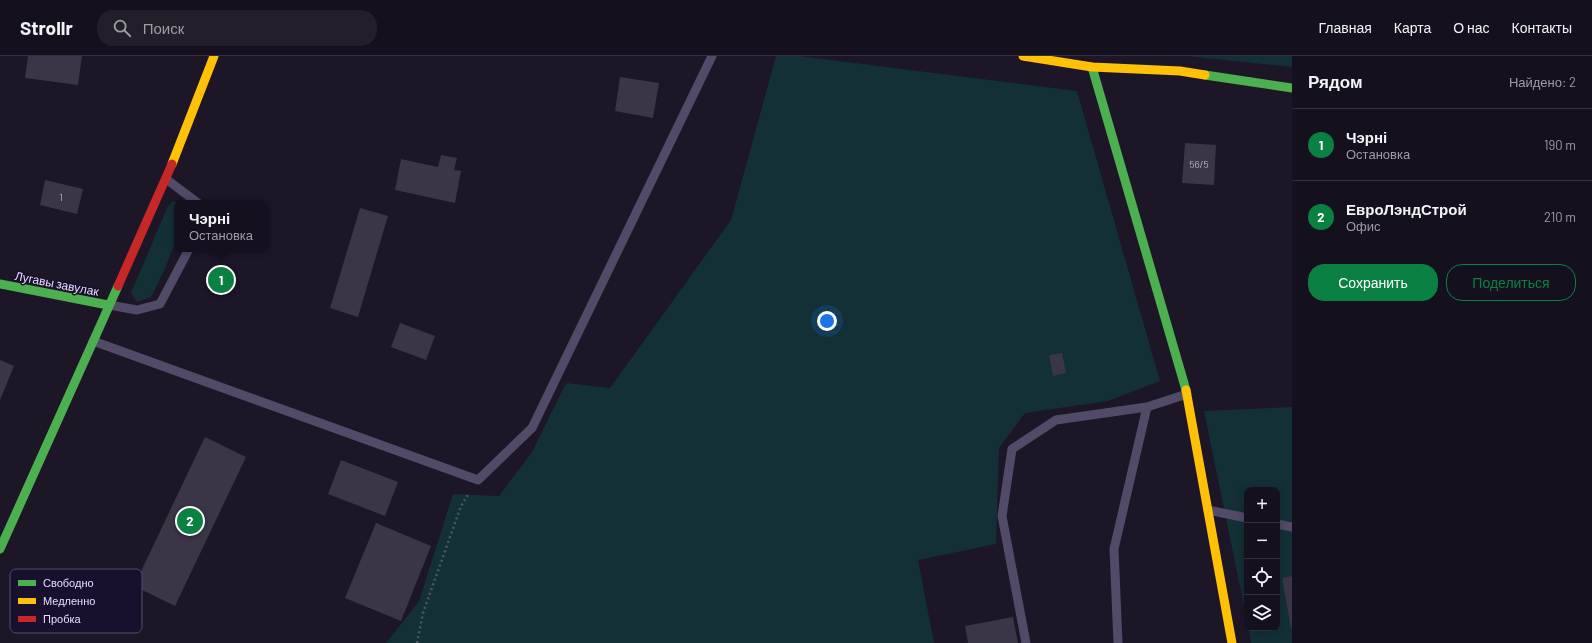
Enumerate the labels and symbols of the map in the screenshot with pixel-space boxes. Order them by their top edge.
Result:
house number: 56/5 [1189,158,1209,170]
house number: 1 [59,191,63,203]
pin: 1 [208,265,234,295]
street label: Лугавы завулак [14,268,101,299]
your location [817,311,837,331]
pin: 2 [177,506,203,536]
legend [10,569,142,633]
text: Свободно [43,576,94,589]
text: Медленно [43,594,95,607]
text: Пробка [43,612,81,625]

